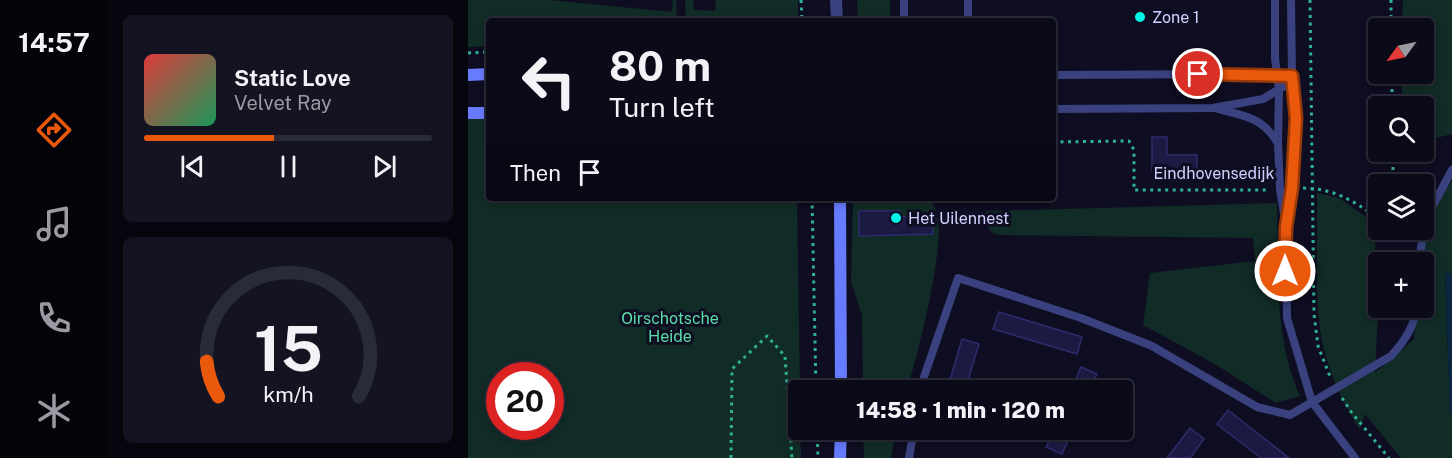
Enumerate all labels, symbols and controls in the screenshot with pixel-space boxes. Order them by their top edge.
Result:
place label: Zone 1 [1152,8,1200,27]
marker: Zone 1 [1133,10,1147,24]
north arrow [1368,18,1434,84]
map controls [1368,18,1434,318]
text: 14:57 [18,26,90,58]
text: 80 m [609,41,711,90]
icon: left [510,42,588,120]
pin [1172,48,1223,99]
icon: arrive [1181,57,1214,90]
text: Static Love [234,65,351,91]
text: Velvet Ray [234,91,332,115]
text: Turn left [609,91,715,123]
button: search [1368,96,1434,162]
icon: directions [33,109,75,151]
icon: previous [176,150,209,183]
icon: pause [272,150,305,183]
icon: next [368,150,401,183]
icon: arrive [573,156,606,189]
text: Then [510,160,561,186]
street label: Eindhovensedijk [1154,164,1274,183]
button: layers [1368,174,1434,240]
icon: music [33,203,75,245]
place label: Het Uilennest [908,209,1009,228]
marker: Het Uilennest [889,211,903,225]
position arrow [1253,239,1317,303]
button: + [1368,252,1434,318]
icon: phone [33,297,75,339]
park label: Oirschotsche Heide [621,309,719,346]
text: 15 [254,312,322,385]
speed limit sign: 20 [486,362,564,440]
text: km/h [263,382,313,407]
icon: climate [33,390,75,432]
text: 14:58 · 1 min · 120 m [856,397,1065,423]

